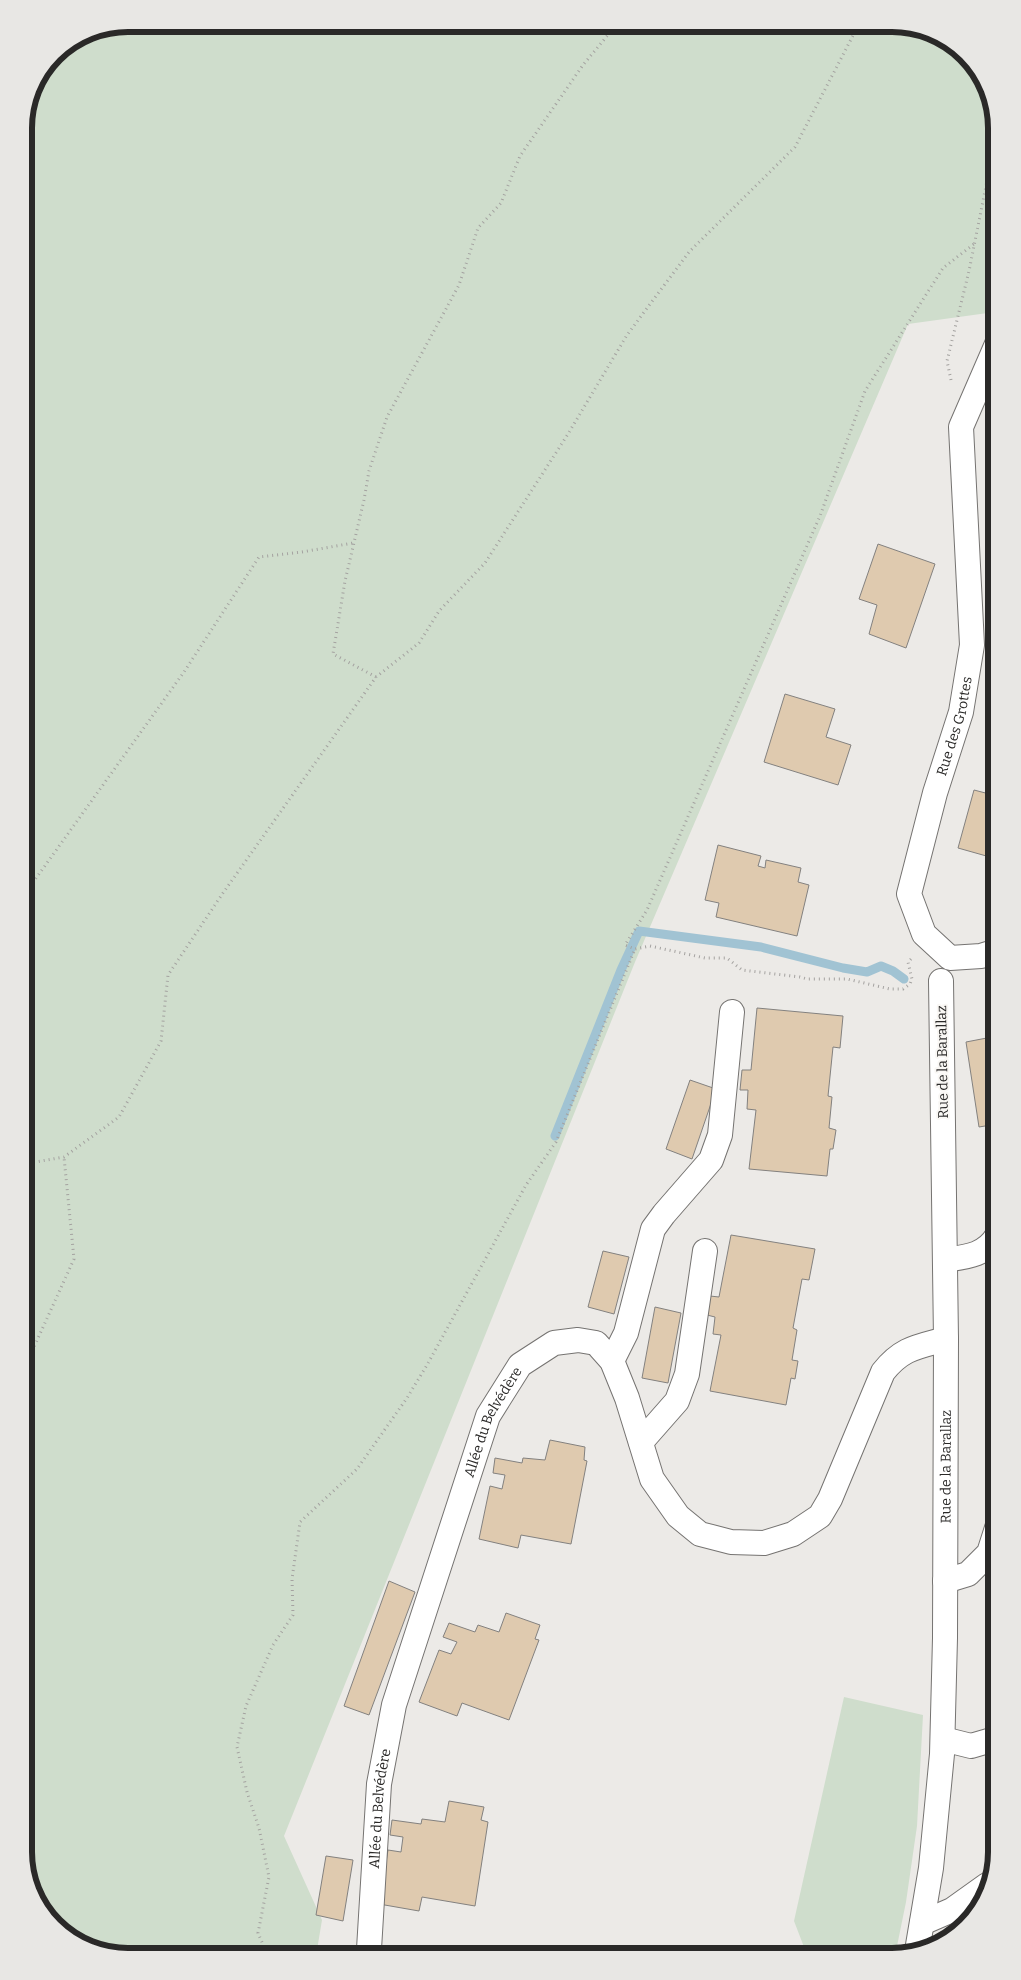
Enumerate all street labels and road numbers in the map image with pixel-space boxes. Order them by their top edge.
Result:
street label: Rue des Grottes [933,675,976,778]
street label: Rue de la Barallaz [933,1005,952,1119]
street label: Allée du Belvédère [461,1364,526,1480]
street label: Rue de la Barallaz [937,1410,955,1523]
street label: Allée du Belvédère [366,1747,395,1869]

